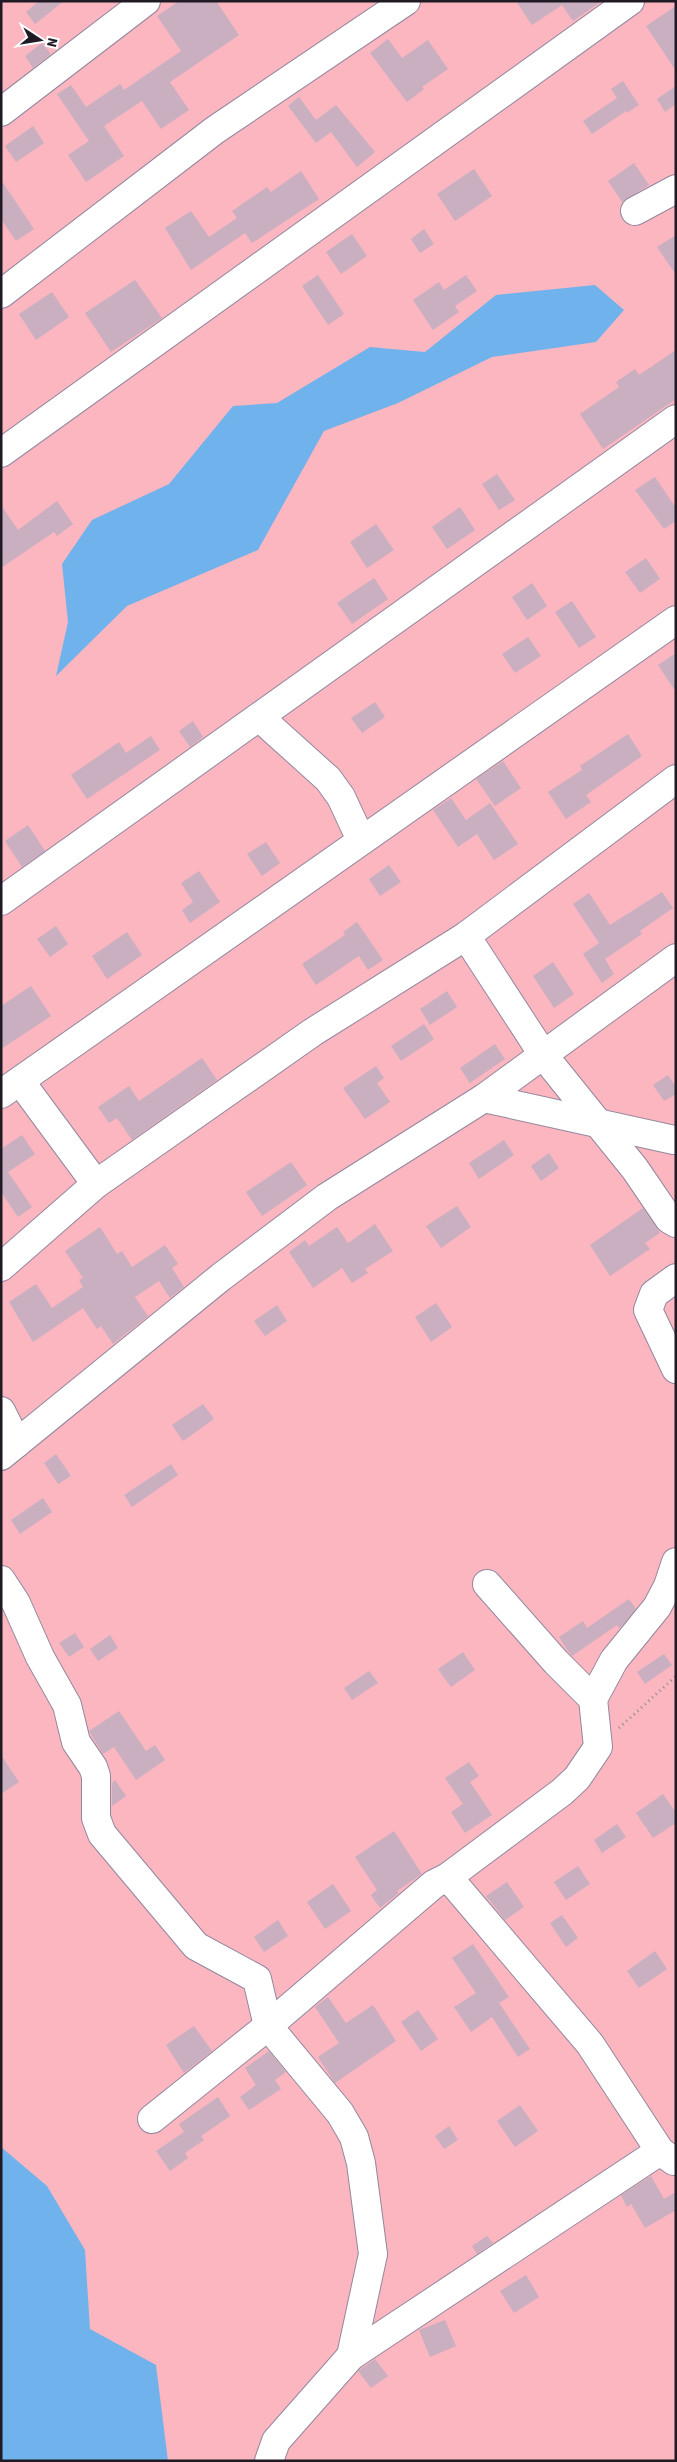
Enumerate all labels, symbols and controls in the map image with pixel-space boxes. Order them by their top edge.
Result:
north arrow [15,15,65,65]
text: N [41,36,62,49]

